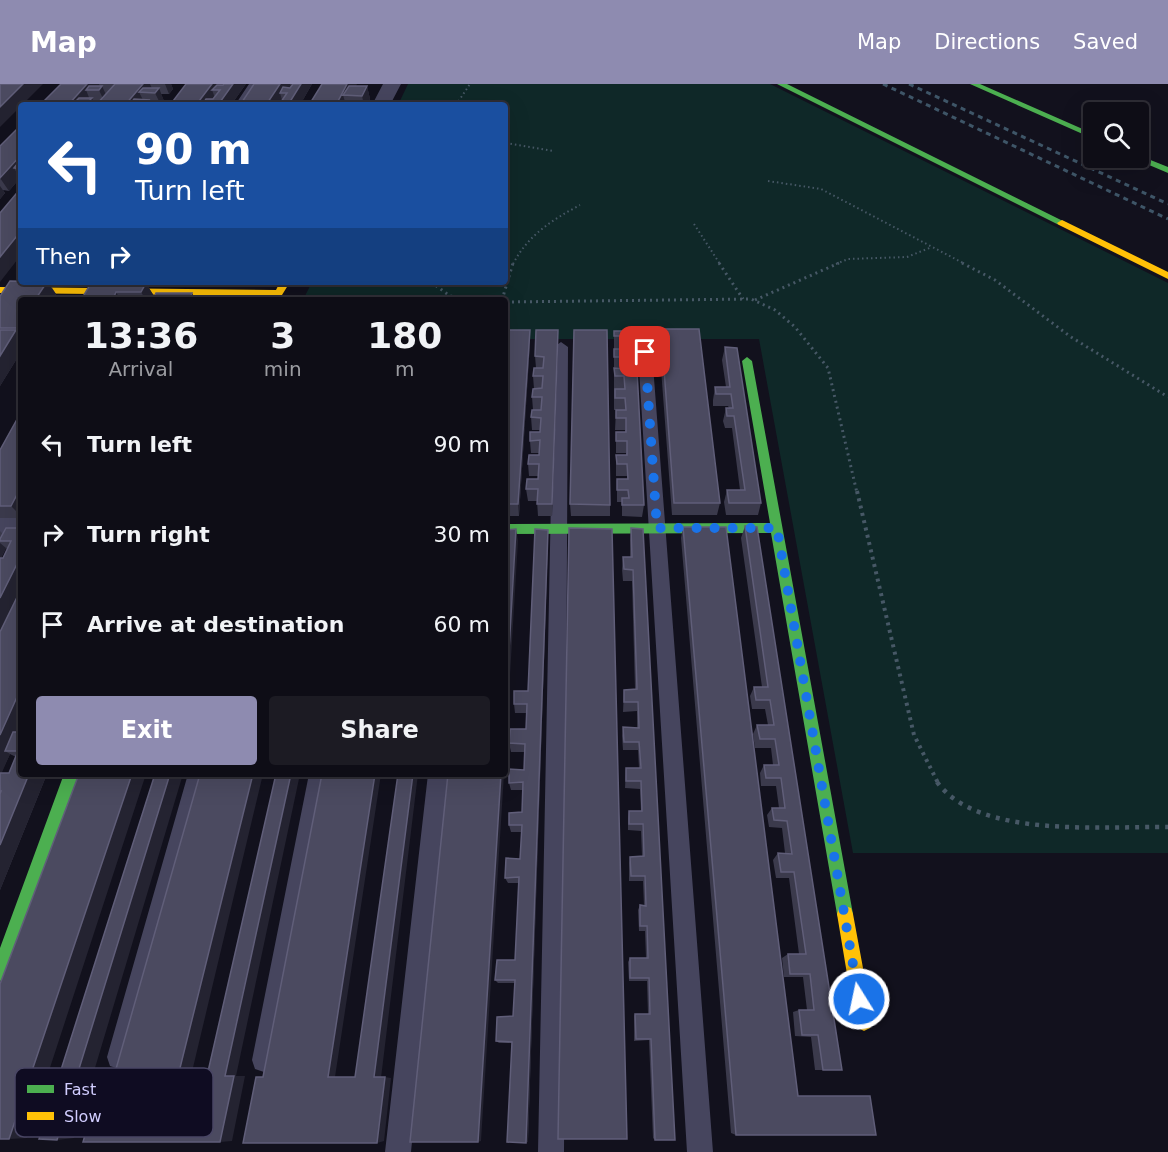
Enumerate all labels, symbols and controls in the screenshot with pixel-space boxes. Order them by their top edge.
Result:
text: Map [30,26,97,59]
text: Map [857,30,901,54]
text: Directions [934,30,1040,54]
text: Saved [1073,30,1138,54]
map controls [1083,102,1149,168]
button: search [1083,102,1149,168]
text: 90 m [135,125,252,174]
icon: left [36,126,114,204]
text: Turn left [135,175,245,206]
icon: right [103,240,136,273]
text: Then [36,244,91,269]
text: 13:36 [84,315,198,356]
text: 3 [270,315,295,356]
text: 180 [367,315,442,356]
pin [619,326,670,377]
icon: arrive [628,335,661,368]
text: Arrival [108,357,173,381]
text: min [264,357,302,381]
text: m [395,357,415,381]
icon: left [36,428,69,461]
text: Turn left [87,432,192,457]
text: 90 m [434,432,490,457]
icon: right [36,518,69,551]
text: Turn right [87,522,210,547]
text: 30 m [434,522,490,547]
icon: arrive [36,608,69,641]
text: Arrive at destination [87,612,344,637]
text: 60 m [434,612,490,637]
button: Exit [36,696,257,765]
button: Share [269,696,490,765]
position arrow [827,967,891,1031]
legend [15,1068,213,1137]
text: Fast [64,1080,96,1099]
text: Slow [64,1107,101,1126]

